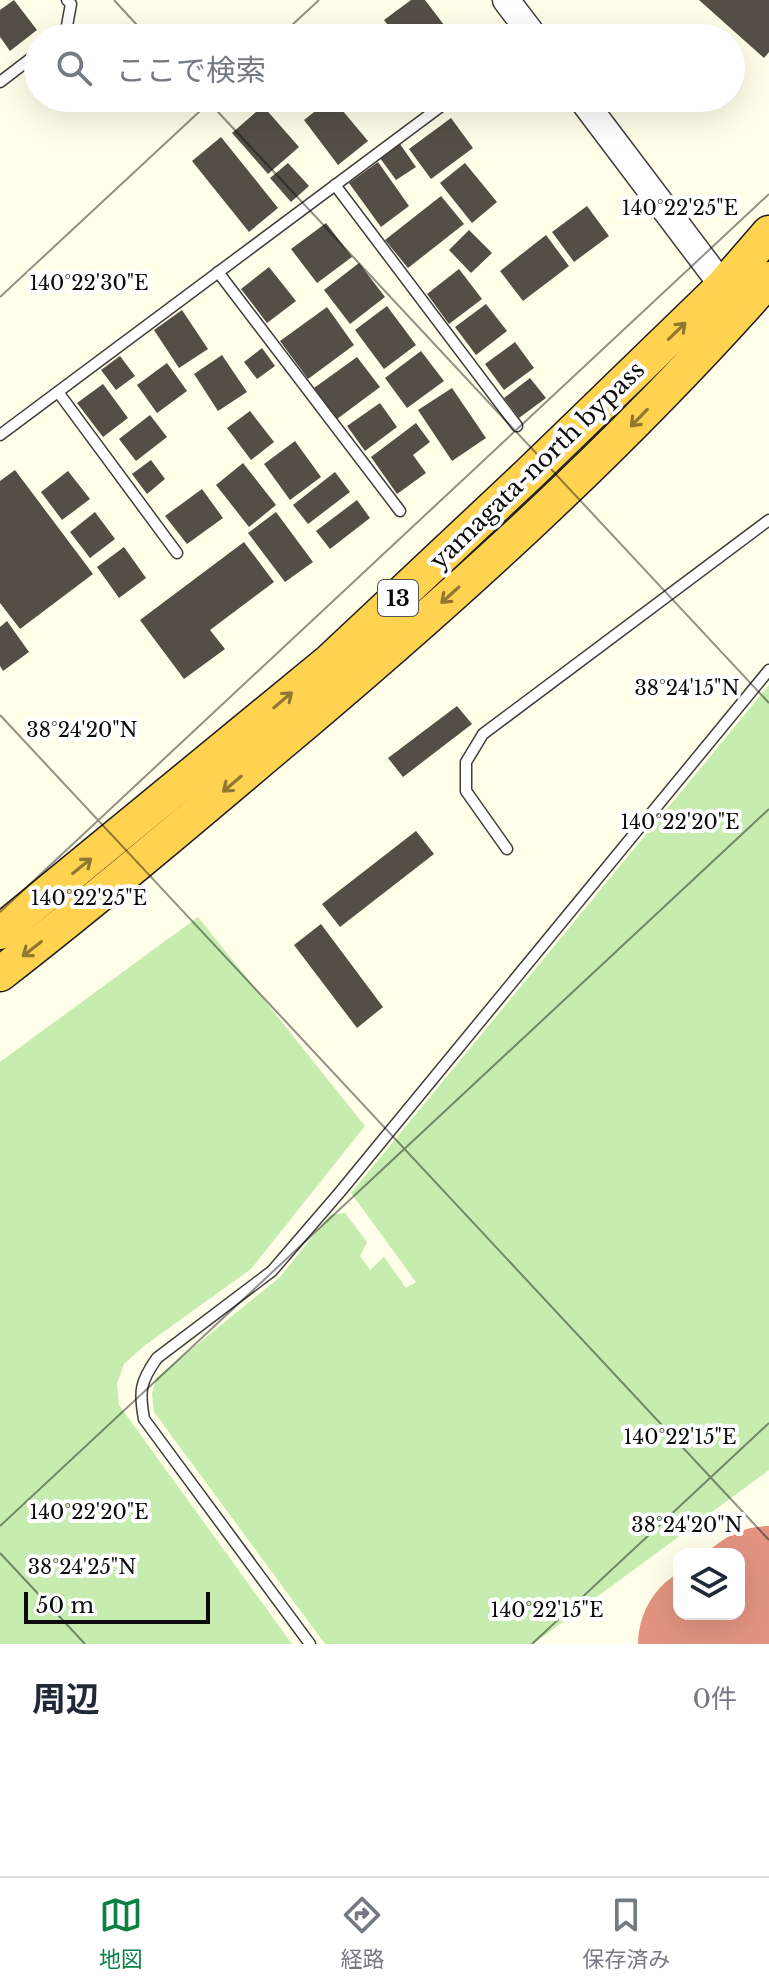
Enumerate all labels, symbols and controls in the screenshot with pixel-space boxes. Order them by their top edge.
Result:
search box [24,24,745,112]
icon: search [52,46,96,90]
text: ここで検索 [116,52,266,89]
text: 140°22'25"E [622,196,738,220]
text: 140°22'30"E [29,271,149,295]
one-way arrow [667,322,686,341]
street label: yamagata-north bypass [424,355,650,575]
one-way arrow [630,408,649,428]
road number: 13 [378,580,418,616]
one-way arrow [440,586,460,604]
text: 38°24'15"N [635,676,740,700]
one-way arrow [272,691,293,709]
text: 38°24'20"N [26,718,138,742]
one-way arrow [223,775,243,793]
text: 140°22'20"E [620,810,740,834]
one-way arrow [72,857,92,875]
text: 140°22'25"E [31,886,147,910]
one-way arrow [22,941,43,958]
text: 140°22'15"E [624,1425,736,1449]
text: 140°22'20"E [29,1500,149,1524]
text: 38°24'20"N [631,1513,743,1537]
map controls [673,1548,745,1620]
button: layers [673,1548,745,1620]
text: 38°24'25"N [28,1555,136,1579]
scale bar [24,1588,210,1624]
text: 50 m [36,1592,94,1619]
text: 140°22'15"E [491,1598,603,1622]
text: 周辺 [32,1678,100,1720]
text: 0件 [692,1683,737,1715]
tab: 地図 [99,1893,143,1973]
tab: 経路 [340,1893,384,1973]
tab: 保存済み [582,1893,670,1973]

